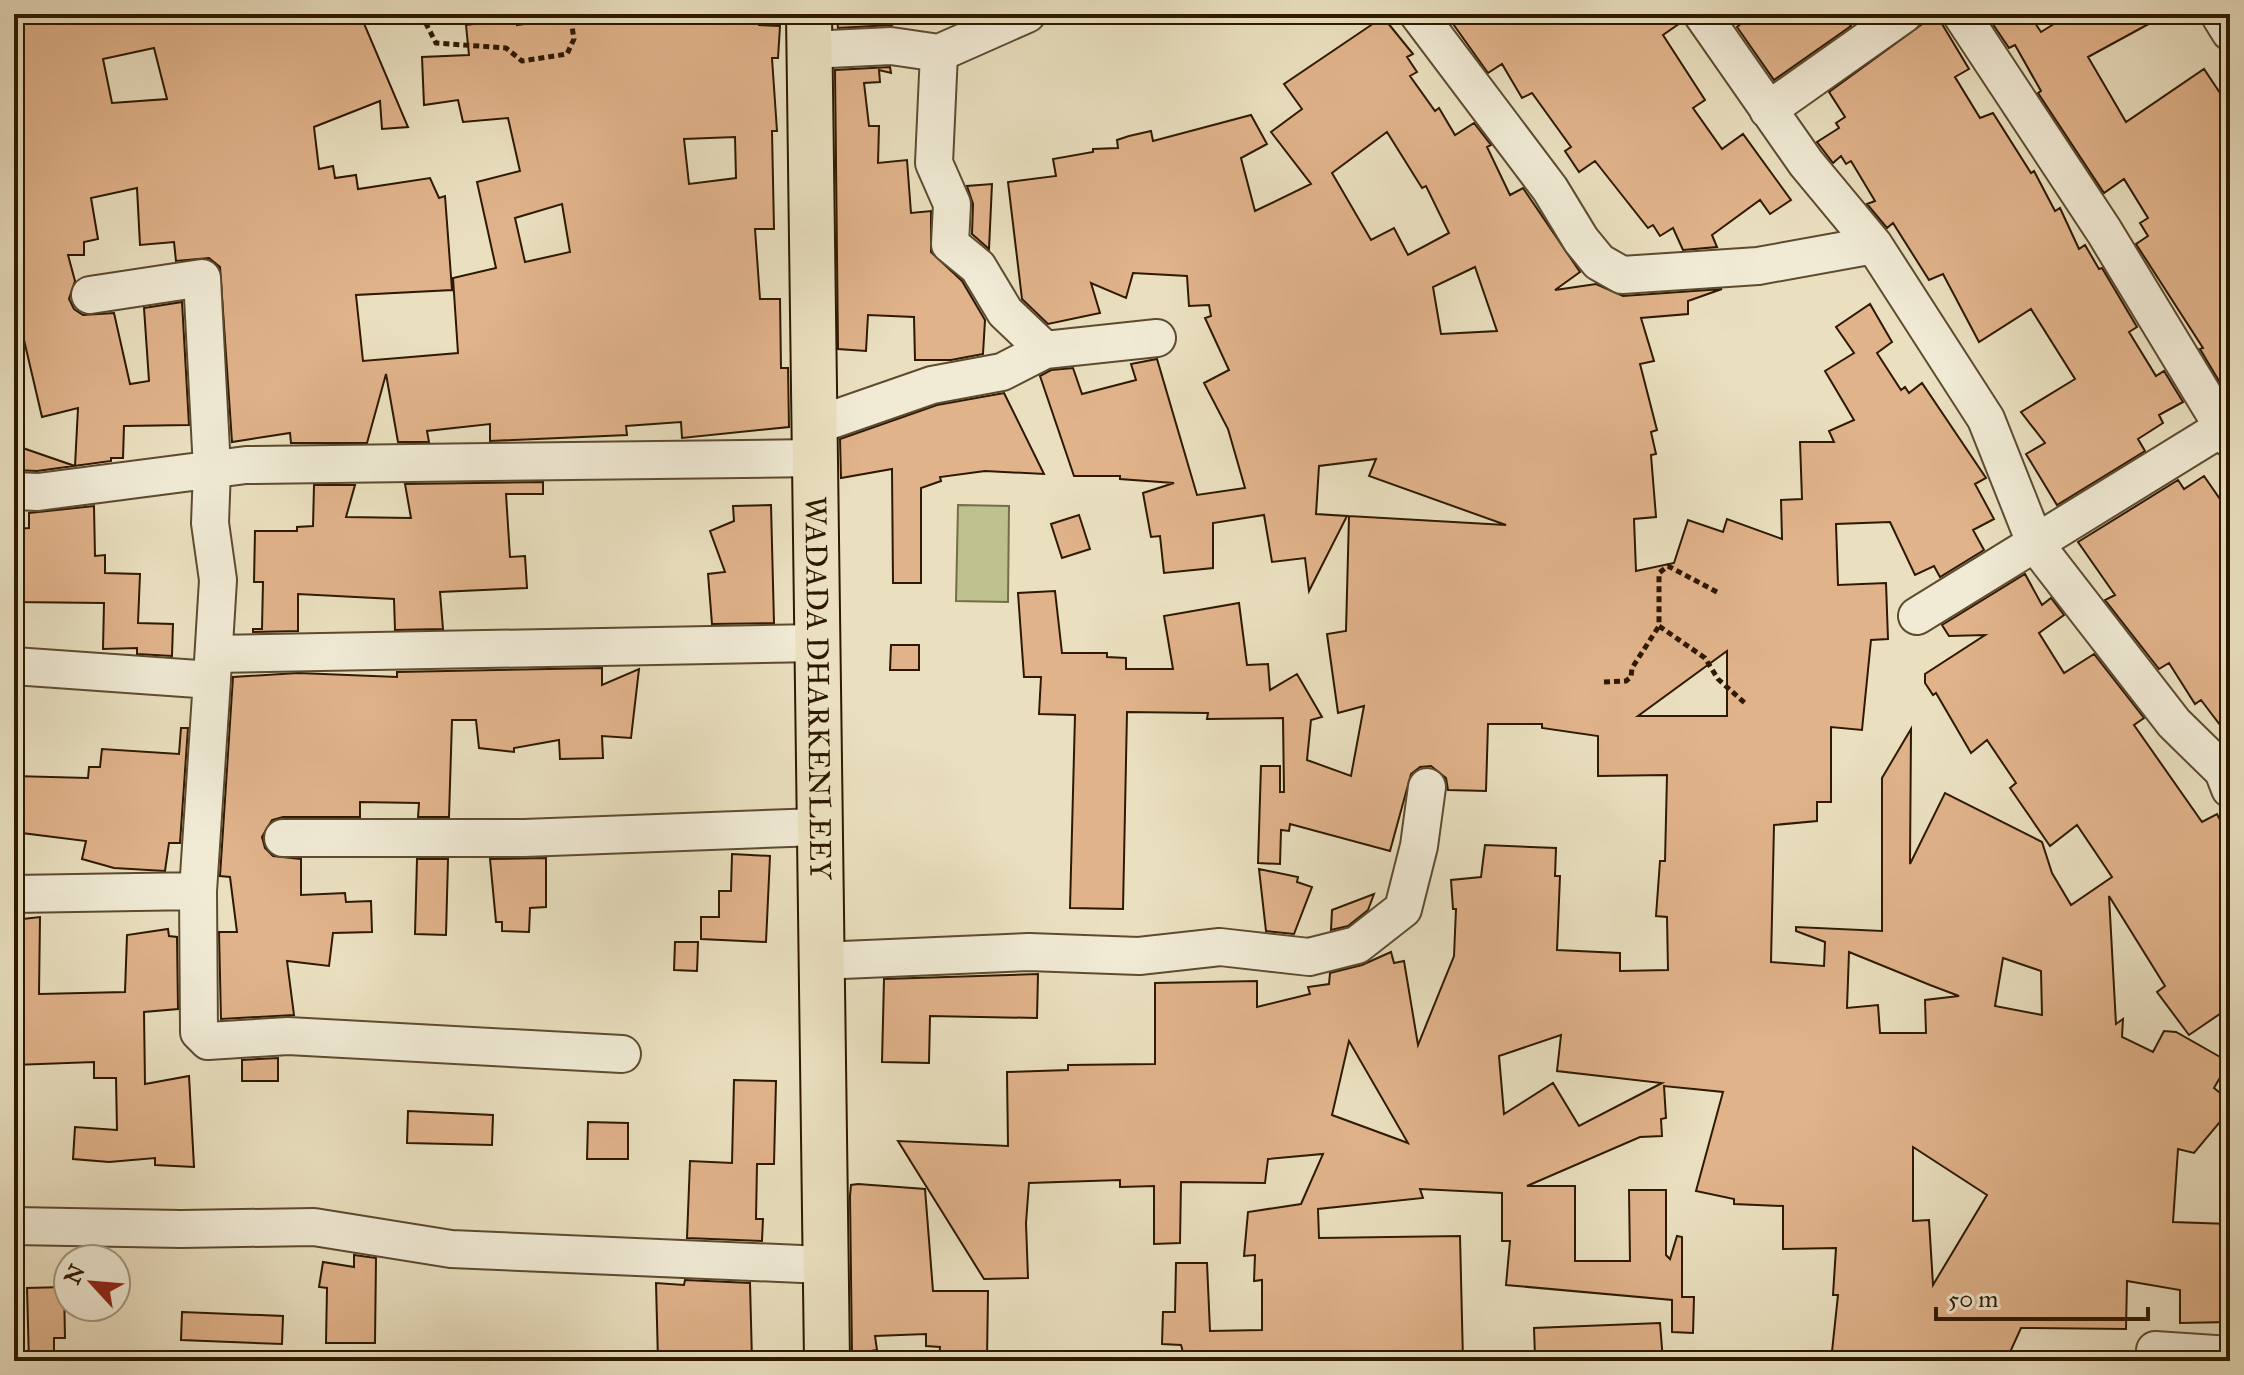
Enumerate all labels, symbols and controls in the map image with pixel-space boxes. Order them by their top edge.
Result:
street label: WADADA DHARKENLEEY [797,496,839,881]
north arrow [52,1243,132,1323]
text: N [58,1260,91,1289]
scale bar [1936,1271,2148,1321]
text: 50 m [1948,1284,1998,1314]

